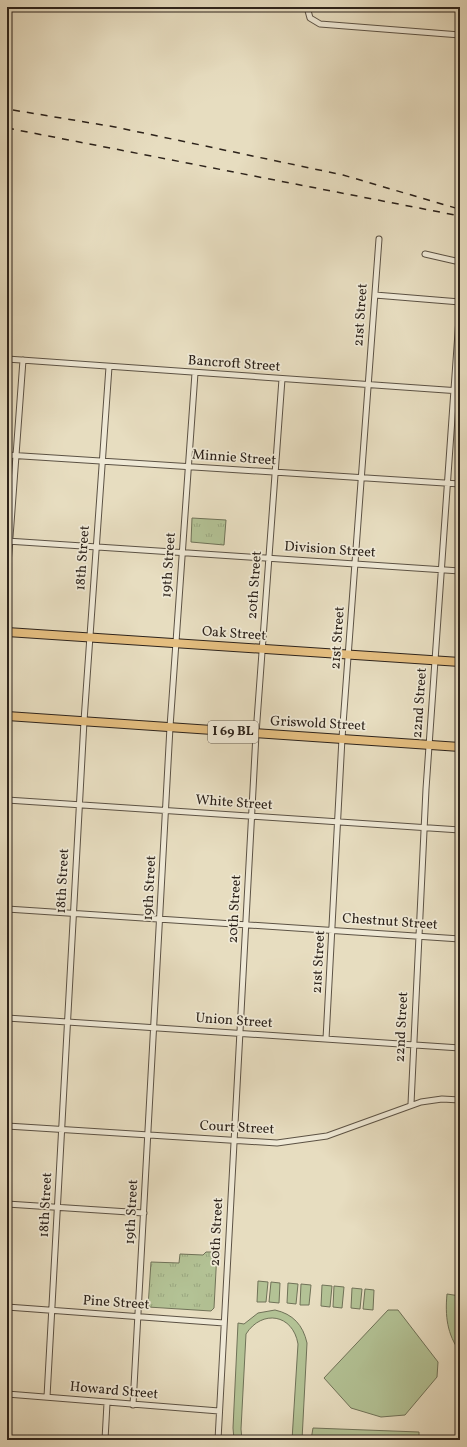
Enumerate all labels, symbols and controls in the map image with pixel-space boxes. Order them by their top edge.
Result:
street label: 21st Street [349,283,373,347]
street label: Bancroft Street [187,351,281,377]
street label: Minnie Street [191,446,277,470]
street label: 18th Street [71,525,95,591]
street label: 19th Street [157,532,181,598]
street label: Division Street [284,537,376,563]
street label: 20th Street [243,550,267,620]
street label: 21st Street [326,606,350,670]
street label: Oak Street [201,622,267,646]
street label: 22nd Street [408,667,432,739]
street label: Griswold Street [270,712,366,736]
road number: I 69 BL [208,721,258,743]
street label: White Street [195,791,273,815]
street label: 18th Street [52,848,74,914]
street label: 19th Street [139,855,161,921]
street label: 20th Street [224,874,246,944]
street label: Chestnut Street [342,909,438,935]
street label: 21st Street [308,930,330,994]
street label: 22nd Street [391,991,413,1063]
street label: Union Street [195,1009,273,1033]
street label: Court Street [199,1117,275,1139]
street label: 18th Street [35,1172,57,1238]
street label: 19th Street [121,1179,143,1245]
street label: 20th Street [206,1197,228,1267]
street label: Pine Street [82,1291,150,1315]
street label: Howard Street [69,1378,159,1404]

